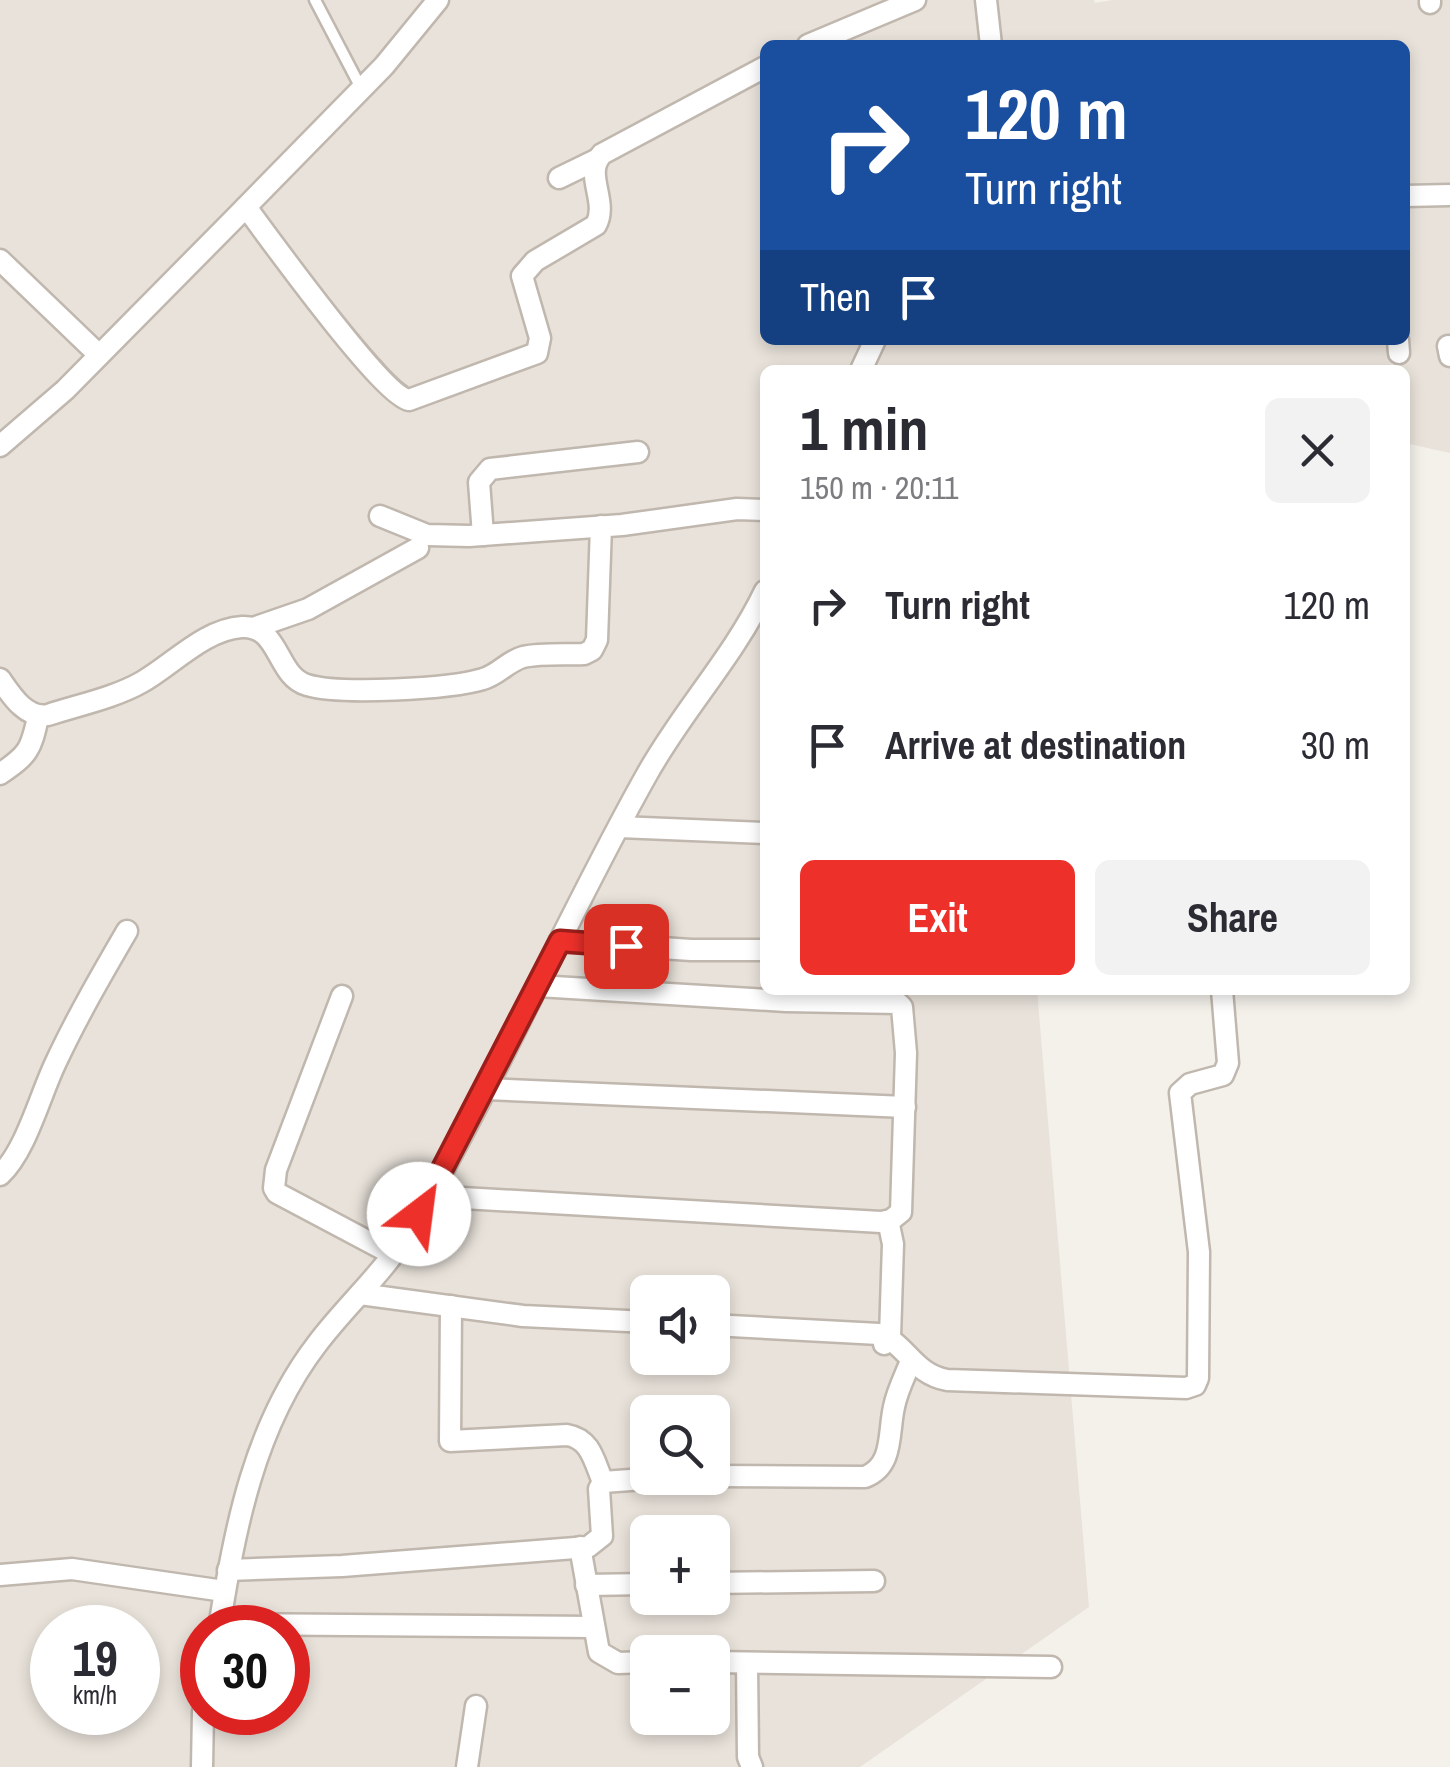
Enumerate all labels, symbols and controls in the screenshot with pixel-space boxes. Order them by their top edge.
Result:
text: 120 m [965,67,1128,161]
icon: right [800,80,930,210]
text: Turn right [965,157,1122,218]
icon: arrive [891,270,946,325]
text: Then [800,272,871,323]
text: 1 min [800,388,929,469]
button: close [1265,398,1370,503]
text: 150 m · 20:11 [800,466,959,509]
icon: right [800,578,855,633]
text: Turn right [885,580,1030,631]
text: 120 m [1283,580,1370,631]
icon: arrive [800,718,855,773]
text: Arrive at destination [885,720,1186,771]
text: 30 m [1301,720,1370,771]
button: Exit [800,860,1075,975]
button: Share [1095,860,1370,975]
pin [584,904,669,989]
icon: arrive [599,919,654,974]
position arrow [367,1162,471,1266]
map controls [630,1275,730,1735]
button: sound [630,1275,730,1375]
button: search [630,1395,730,1495]
button: + [630,1515,730,1615]
speed limit sign: 30 [180,1605,310,1735]
text: 19 [72,1624,118,1692]
button: − [630,1635,730,1735]
text: km/h [73,1678,117,1712]

